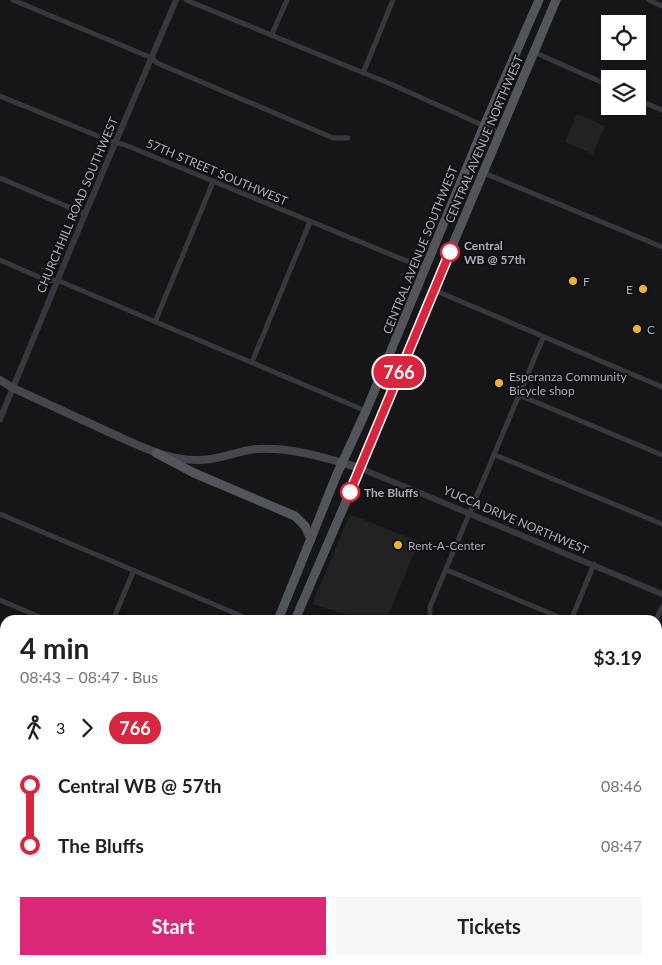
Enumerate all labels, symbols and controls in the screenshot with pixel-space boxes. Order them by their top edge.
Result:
map controls [601,15,646,115]
button: locate [601,15,646,60]
street label: CENTRAL AVENUE NORTHWEST [442,53,526,225]
button: layers [601,70,646,115]
street label: CHURCHHILL ROAD SOUTHWEST [33,115,121,295]
street label: 57TH STREET SOUTHWEST [144,135,290,209]
street label: CENTRAL AVENUE SOUTHWEST [379,164,461,336]
place label: Central WB @ 57th [464,238,526,267]
marker: Central WB @ 57th [440,242,460,262]
place label: F [583,274,590,289]
marker: F [567,275,579,287]
place label: E [626,282,633,297]
marker: E [637,283,649,295]
place label: C [647,322,655,337]
marker: C [631,323,643,335]
line badge: 766 [370,356,428,388]
text: 766 [383,361,415,383]
place label: Esperanza Community Bicycle shop [509,369,627,398]
marker: Esperanza Community Bicycle shop [493,377,505,389]
marker: The Bluffs [340,482,360,502]
street label: YUCCA DRIVE NORTHWEST [441,483,591,557]
place label: The Bluffs [364,485,418,500]
place label: Rent-A-Center [408,538,486,553]
marker: Rent-A-Center [392,539,404,551]
text: 4 min [20,631,89,665]
text: $3.19 [593,646,642,669]
text: 08:43 – 08:47 · Bus [20,667,158,686]
icon: walk [20,714,48,742]
icon: forward [73,714,101,742]
text: 766 [119,717,151,739]
text: 3 [56,718,65,737]
text: Central WB @ 57th [58,774,222,797]
text: 08:46 [601,776,642,795]
text: The Bluffs [58,834,144,857]
text: 08:47 [601,836,642,855]
button: Start [20,897,326,955]
button: Tickets [336,897,642,955]

